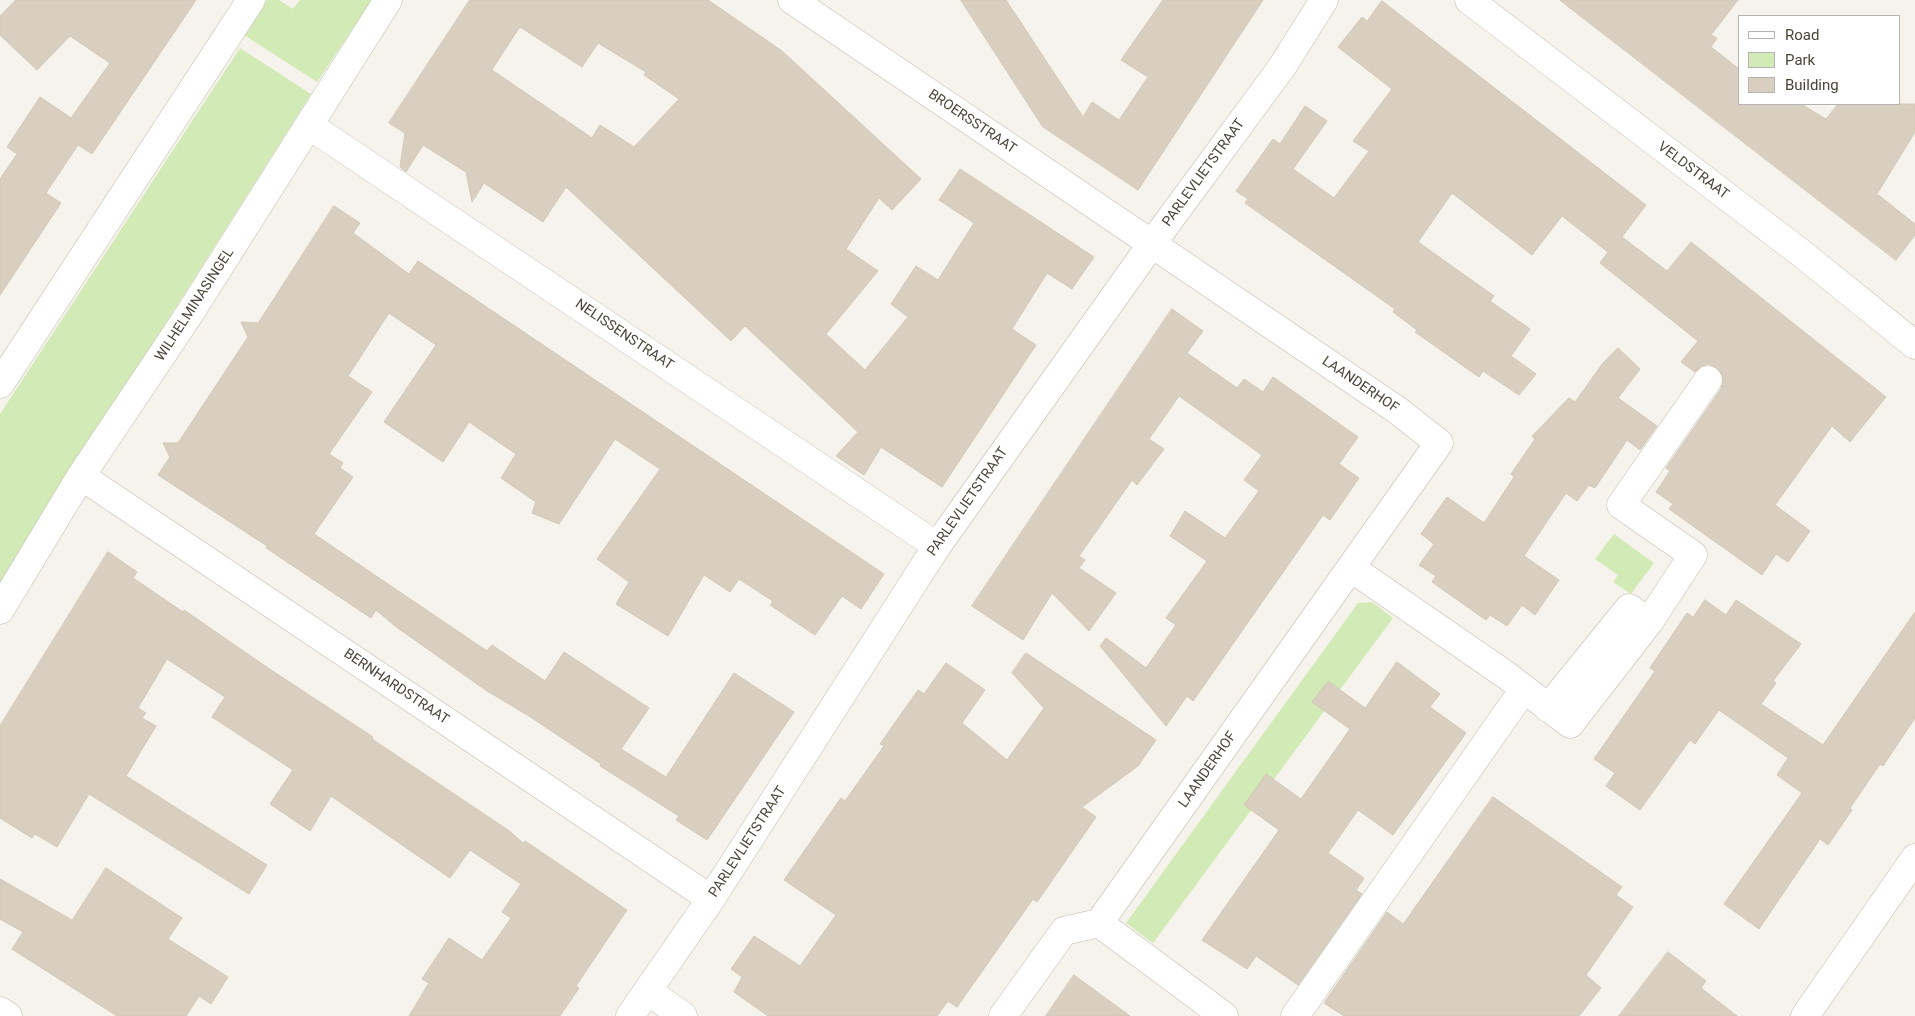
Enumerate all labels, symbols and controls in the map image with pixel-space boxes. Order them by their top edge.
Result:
legend [1738,15,1900,105]
text: Road [1785,26,1819,44]
text: Park [1785,51,1815,69]
text: Building [1785,76,1839,94]
street label: BROERSSTRAAT [925,86,1019,158]
street label: PARLEVLIETSTRAAT [1159,116,1249,230]
street label: VELDSTRAAT [1654,139,1732,203]
street label: WILHELMINASINGEL [152,245,238,365]
street label: NELISSENSTRAAT [572,296,676,374]
street label: LAANDERHOF [1318,353,1402,417]
street label: PARLEVLIETSTRAAT [924,444,1012,560]
street label: BERNHARDSTRAAT [340,646,452,728]
street label: LAANDERHOF [1176,729,1240,811]
street label: PARLEVLIETSTRAAT [706,783,790,901]

